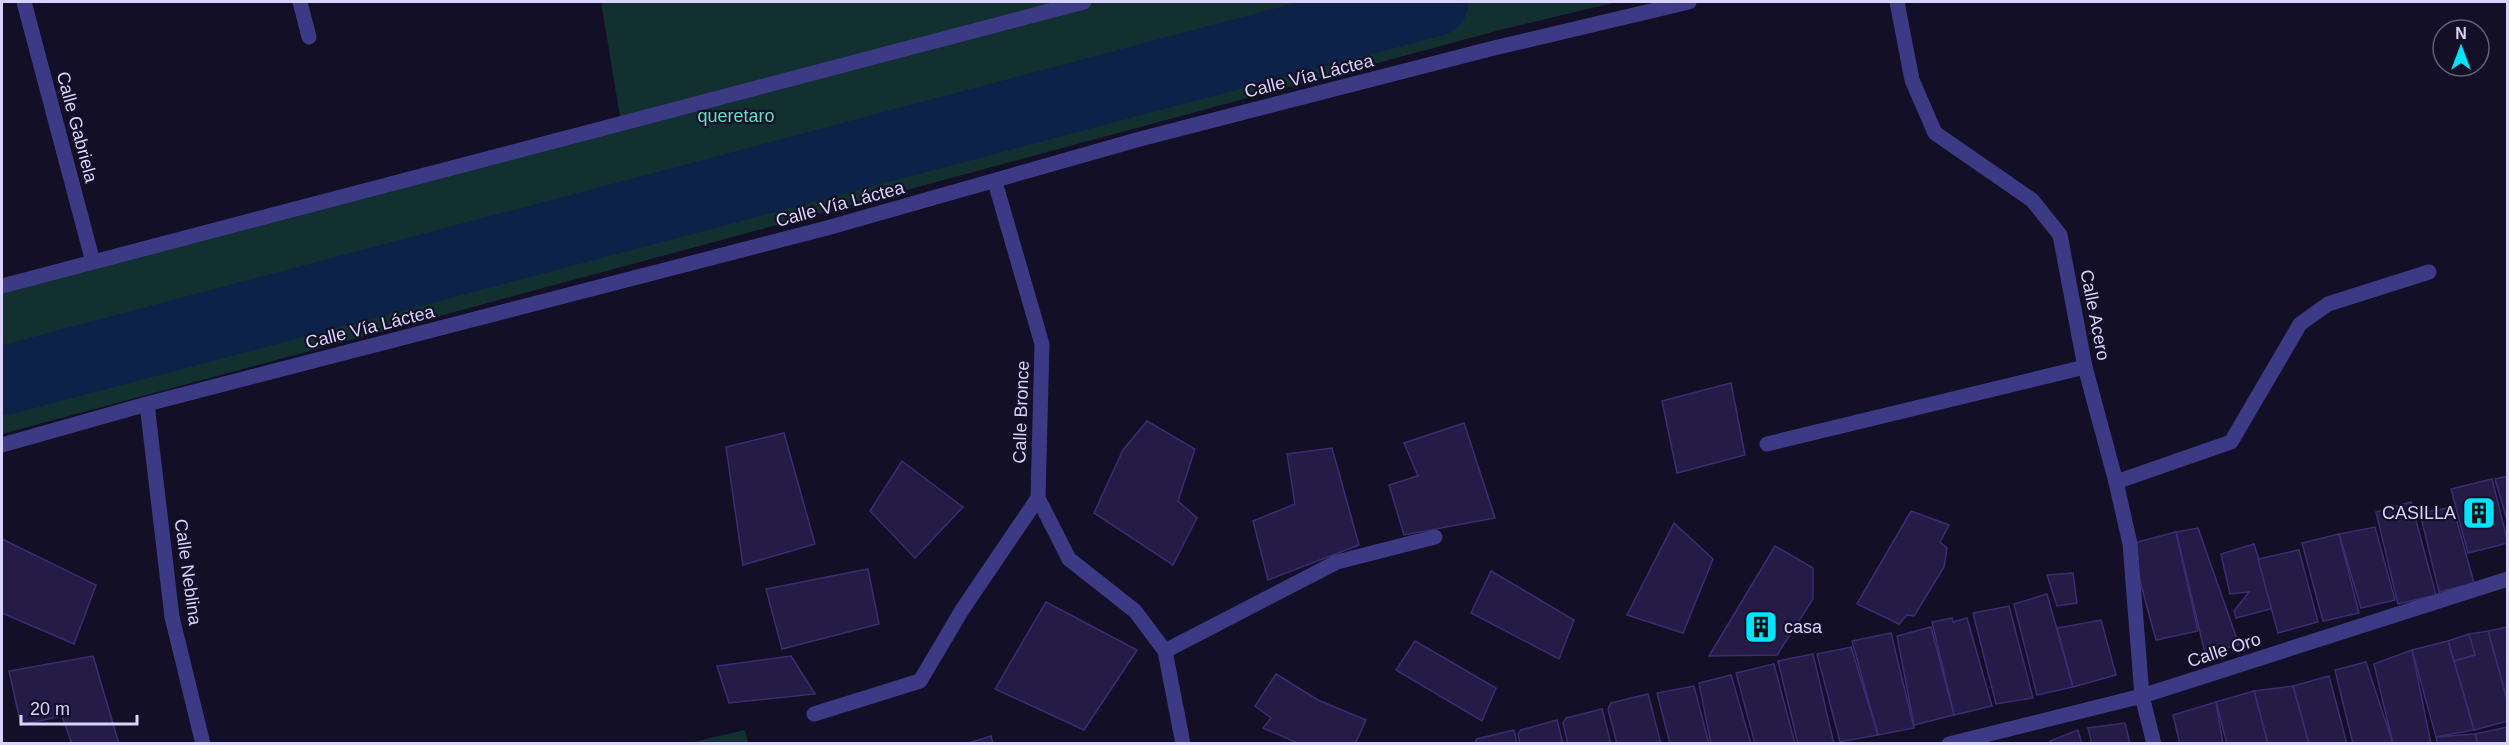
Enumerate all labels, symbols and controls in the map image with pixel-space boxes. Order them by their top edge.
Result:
north arrow [2431,18,2491,78]
text: N [2455,25,2467,42]
street label: Calle Vía Láctea [1242,50,1376,102]
street label: Calle Gabriela [53,69,102,186]
park label: queretaro [697,106,775,126]
street label: Calle Vía Láctea [774,177,907,231]
street label: Calle Acero [2076,268,2114,362]
street label: Calle Vía Láctea [303,301,437,353]
street label: Calle Bronce [1009,360,1033,464]
building icon: CASILLA [2461,495,2497,531]
place label: CASILLA [2382,503,2456,523]
street label: Calle Neblina [171,518,205,627]
building icon: casa [1743,609,1779,645]
place label: casa [1784,617,1823,637]
street label: Calle Oro [2185,629,2263,671]
scale bar [21,688,136,726]
text: 20 m [30,699,70,719]

